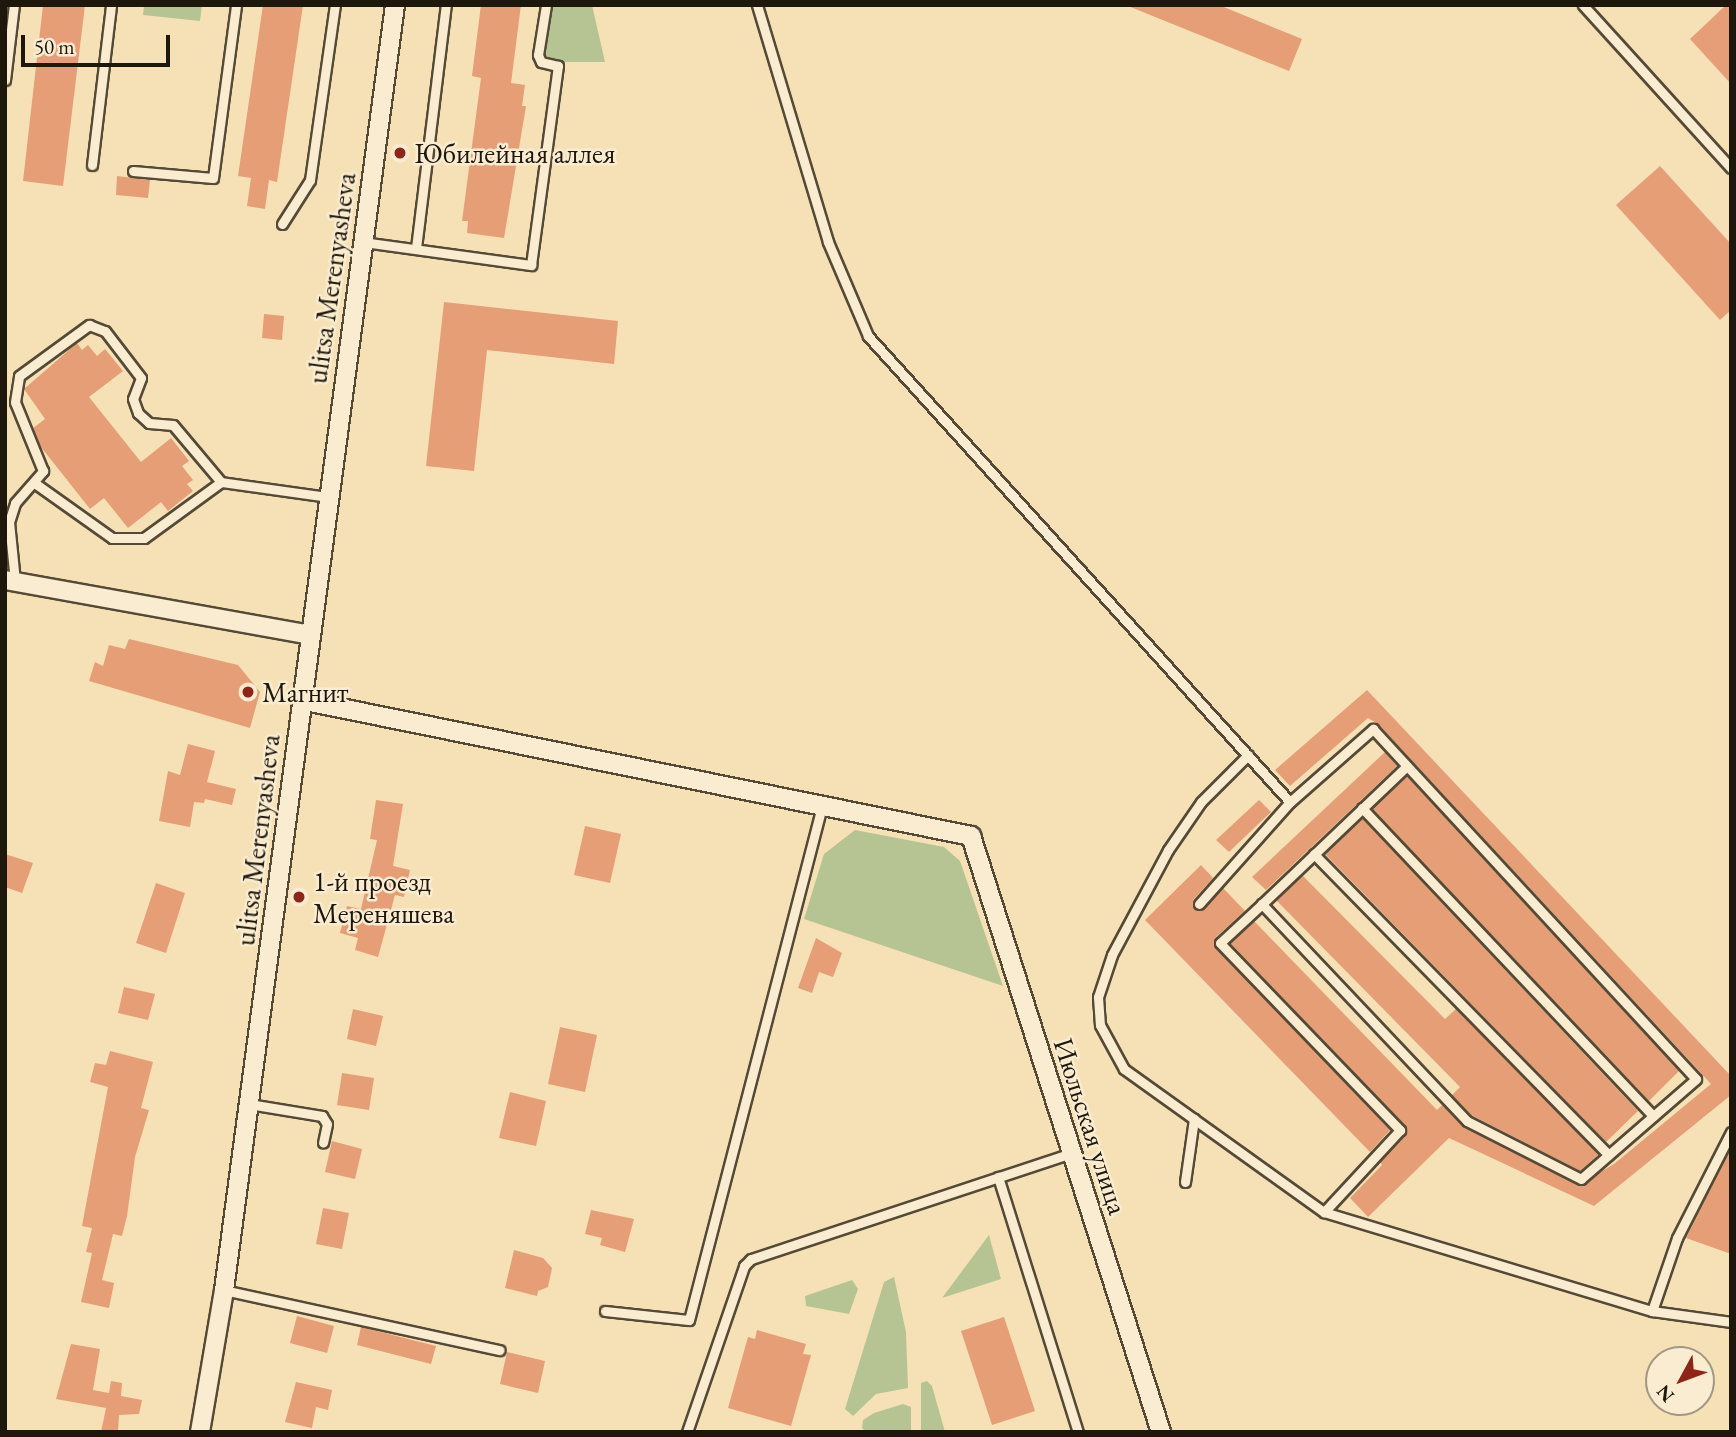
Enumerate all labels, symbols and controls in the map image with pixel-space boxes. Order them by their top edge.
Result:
scale bar [24,21,173,65]
text: 50 m [34,33,75,60]
place label: Юбилейная аллея [414,136,615,170]
marker: Юбилейная аллея [392,145,408,161]
street label: ulitsa Merenyasheva [300,170,362,386]
place label: Магнит [262,675,349,709]
marker: Магнит [240,684,256,700]
street label: ulitsa Merenyasheva [227,732,287,948]
place label: 1-й проезд Мереняшева [313,864,454,930]
marker: 1-й проезд Мереняшева [291,889,307,905]
street label: Июльская улица [1047,1033,1135,1219]
north arrow [1645,1346,1715,1416]
text: N [1651,1380,1680,1408]

